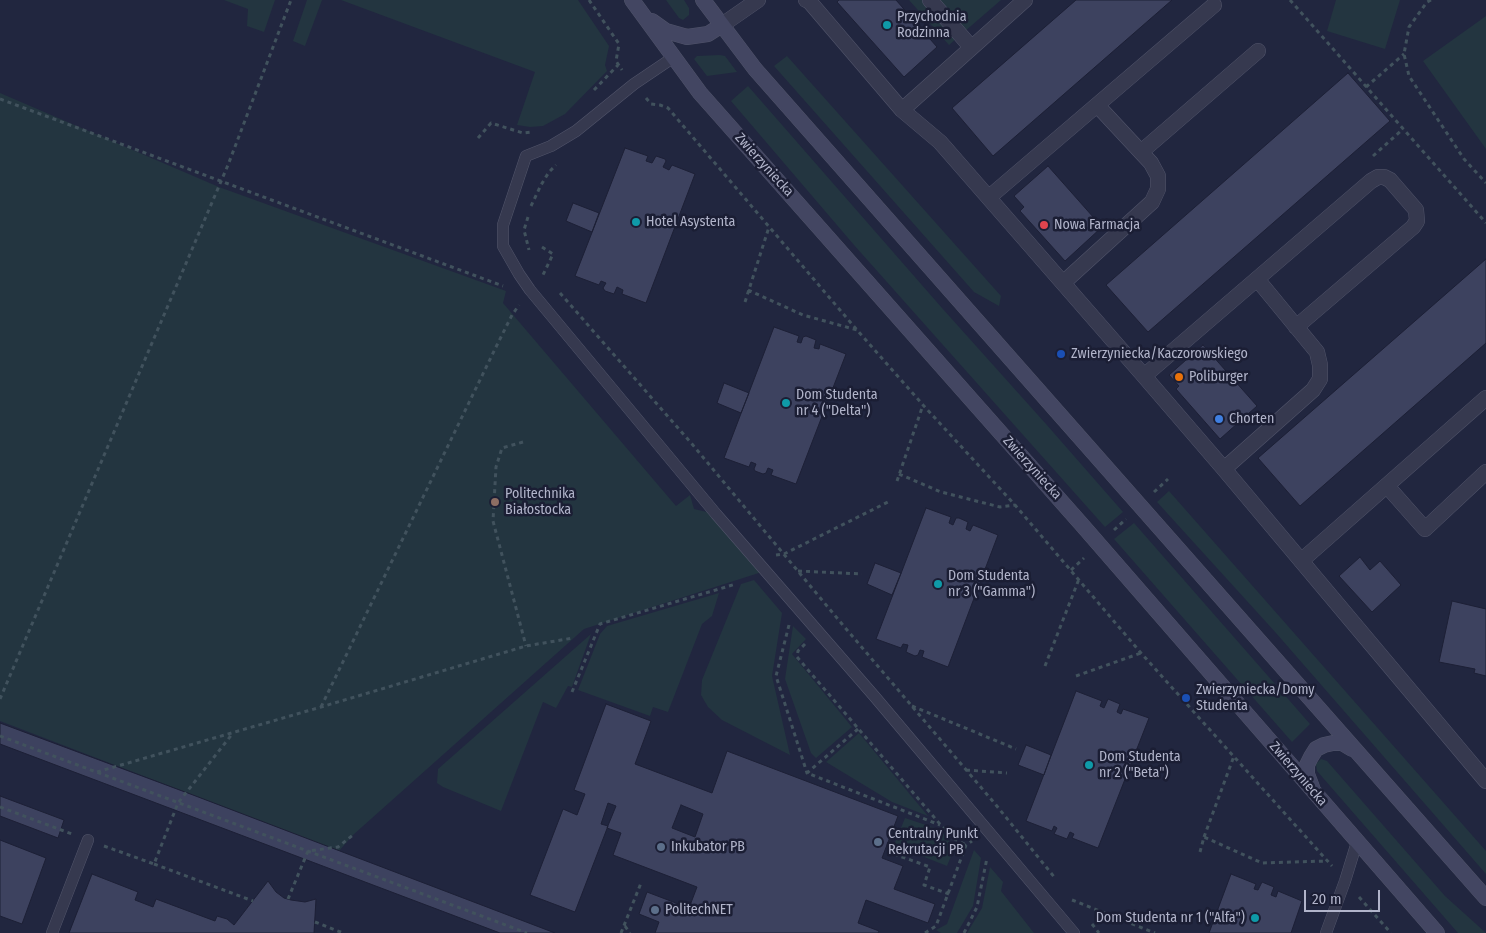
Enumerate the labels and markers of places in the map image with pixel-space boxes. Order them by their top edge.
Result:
place label: Przychodnia Rodzinna [897,9,967,41]
marker: Przychodnia Rodzinna [881,19,893,31]
place label: Hotel Asystenta [646,214,735,230]
marker: Hotel Asystenta [630,216,642,228]
place label: Nowa Farmacja [1054,217,1140,233]
marker: Nowa Farmacja [1038,219,1050,231]
place label: Zwierzyniecka/Kaczorowskiego [1071,346,1248,362]
marker: Zwierzyniecka/Kaczorowskiego [1055,348,1067,360]
place label: Poliburger [1189,369,1248,385]
marker: Poliburger [1173,371,1185,383]
place label: Dom Studenta nr 4 ("Delta") [796,387,878,420]
marker: Dom Studenta nr 4 ("Delta") [780,397,792,409]
place label: Chorten [1229,411,1274,427]
marker: Chorten [1213,413,1225,425]
place label: Politechnika Białostocka [505,486,575,518]
marker: Politechnika Białostocka [489,496,501,508]
place label: Dom Studenta nr 3 ("Gamma") [948,568,1035,600]
marker: Dom Studenta nr 3 ("Gamma") [932,578,944,590]
place label: Zwierzyniecka/Domy Studenta [1196,682,1315,714]
marker: Zwierzyniecka/Domy Studenta [1180,692,1192,704]
place label: Dom Studenta nr 2 ("Beta") [1099,749,1181,782]
marker: Dom Studenta nr 2 ("Beta") [1083,759,1095,771]
place label: Centralny Punkt Rekrutacji PB [888,826,978,859]
marker: Centralny Punkt Rekrutacji PB [872,836,884,848]
place label: Inkubator PB [671,839,745,855]
marker: Inkubator PB [655,841,667,853]
place label: PolitechNET [665,902,733,918]
marker: PolitechNET [649,904,661,916]
place label: Dom Studenta nr 1 ("Alfa") [1096,910,1245,926]
marker: Dom Studenta nr 1 ("Alfa") [1249,912,1261,924]

